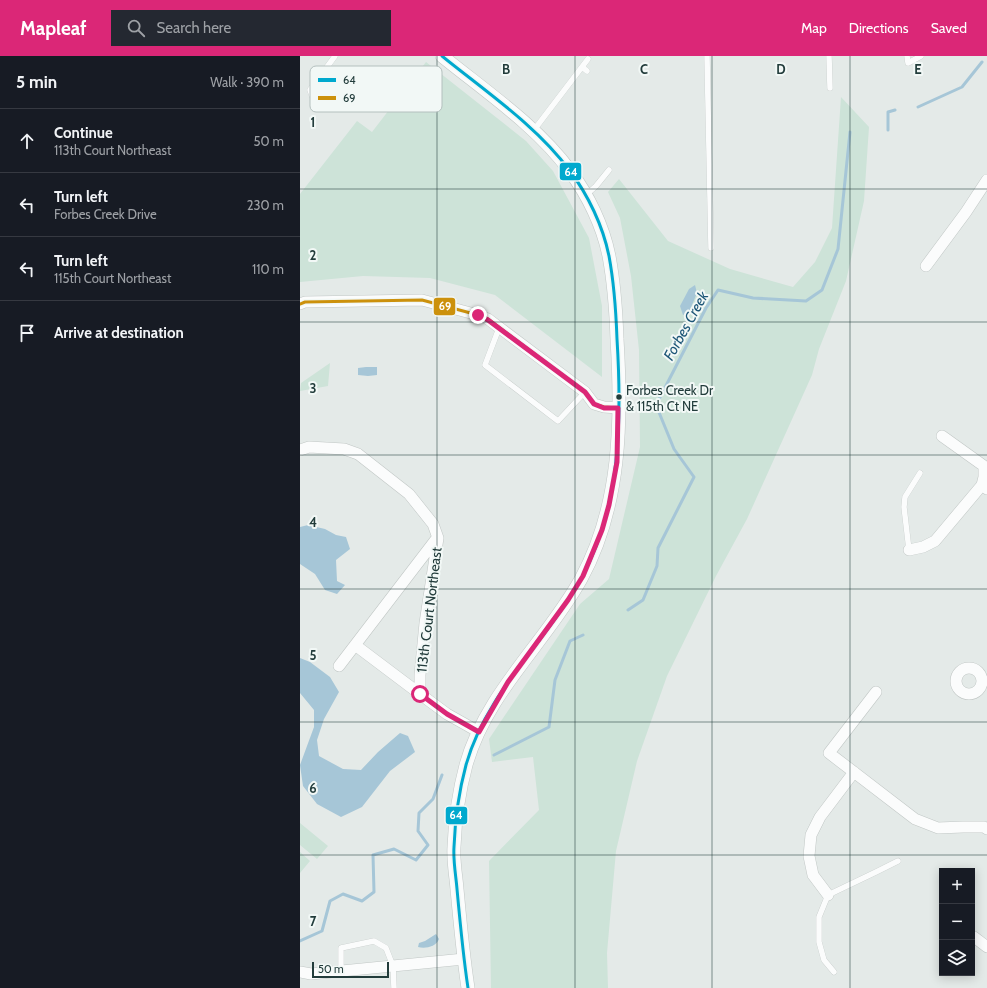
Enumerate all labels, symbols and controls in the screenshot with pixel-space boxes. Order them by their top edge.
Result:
search box [111,10,391,46]
text: Mapleaf [20,17,87,40]
icon: search [125,17,147,39]
text: Search here [157,19,231,37]
text: Map [801,19,827,37]
text: Directions [849,19,909,37]
text: Saved [931,19,967,37]
text: B [502,61,510,77]
text: C [640,61,648,77]
text: D [776,61,786,77]
text: E [914,61,922,77]
legend [310,66,442,112]
text: 5 min [16,72,57,92]
text: 64 [343,73,356,87]
text: Walk · 390 m [210,74,284,90]
text: 69 [343,91,356,105]
text: 1 [311,114,315,130]
text: Continue [54,124,113,142]
icon: ahead [16,130,38,152]
text: 50 m [254,133,284,149]
text: 113th Court Northeast [54,142,171,158]
line badge: 64 [559,162,582,181]
text: 64 [564,165,578,179]
text: Turn left [54,188,108,206]
icon: left [16,194,38,216]
text: 230 m [247,197,284,213]
text: Forbes Creek Drive [54,206,157,222]
text: 2 [310,247,317,263]
text: Turn left [54,252,108,270]
icon: left [16,258,38,280]
text: 110 m [252,261,284,277]
text: 115th Court Northeast [54,270,171,286]
water label: Forbes Creek [660,288,713,364]
line badge: 69 [433,297,456,316]
text: 69 [439,299,451,313]
route end [469,306,487,324]
icon: arrive [16,322,38,344]
text: Arrive at destination [54,324,184,342]
text: 3 [309,380,317,396]
place label: Forbes Creek Dr & 115th Ct NE [626,382,714,414]
marker: Forbes Creek Dr & 115th Ct NE [614,392,624,402]
text: 4 [309,514,317,530]
street label: 113th Court Northeast [412,546,446,674]
text: 5 [310,647,317,663]
route start [411,685,429,703]
text: 6 [309,780,317,796]
line badge: 64 [445,806,468,825]
text: 64 [449,808,463,822]
map controls [939,868,975,976]
button: + [939,868,975,904]
button: − [939,904,975,940]
text: 7 [310,913,317,929]
button: layers [939,940,975,976]
scale bar [312,960,389,979]
text: 50 m [318,962,344,976]

